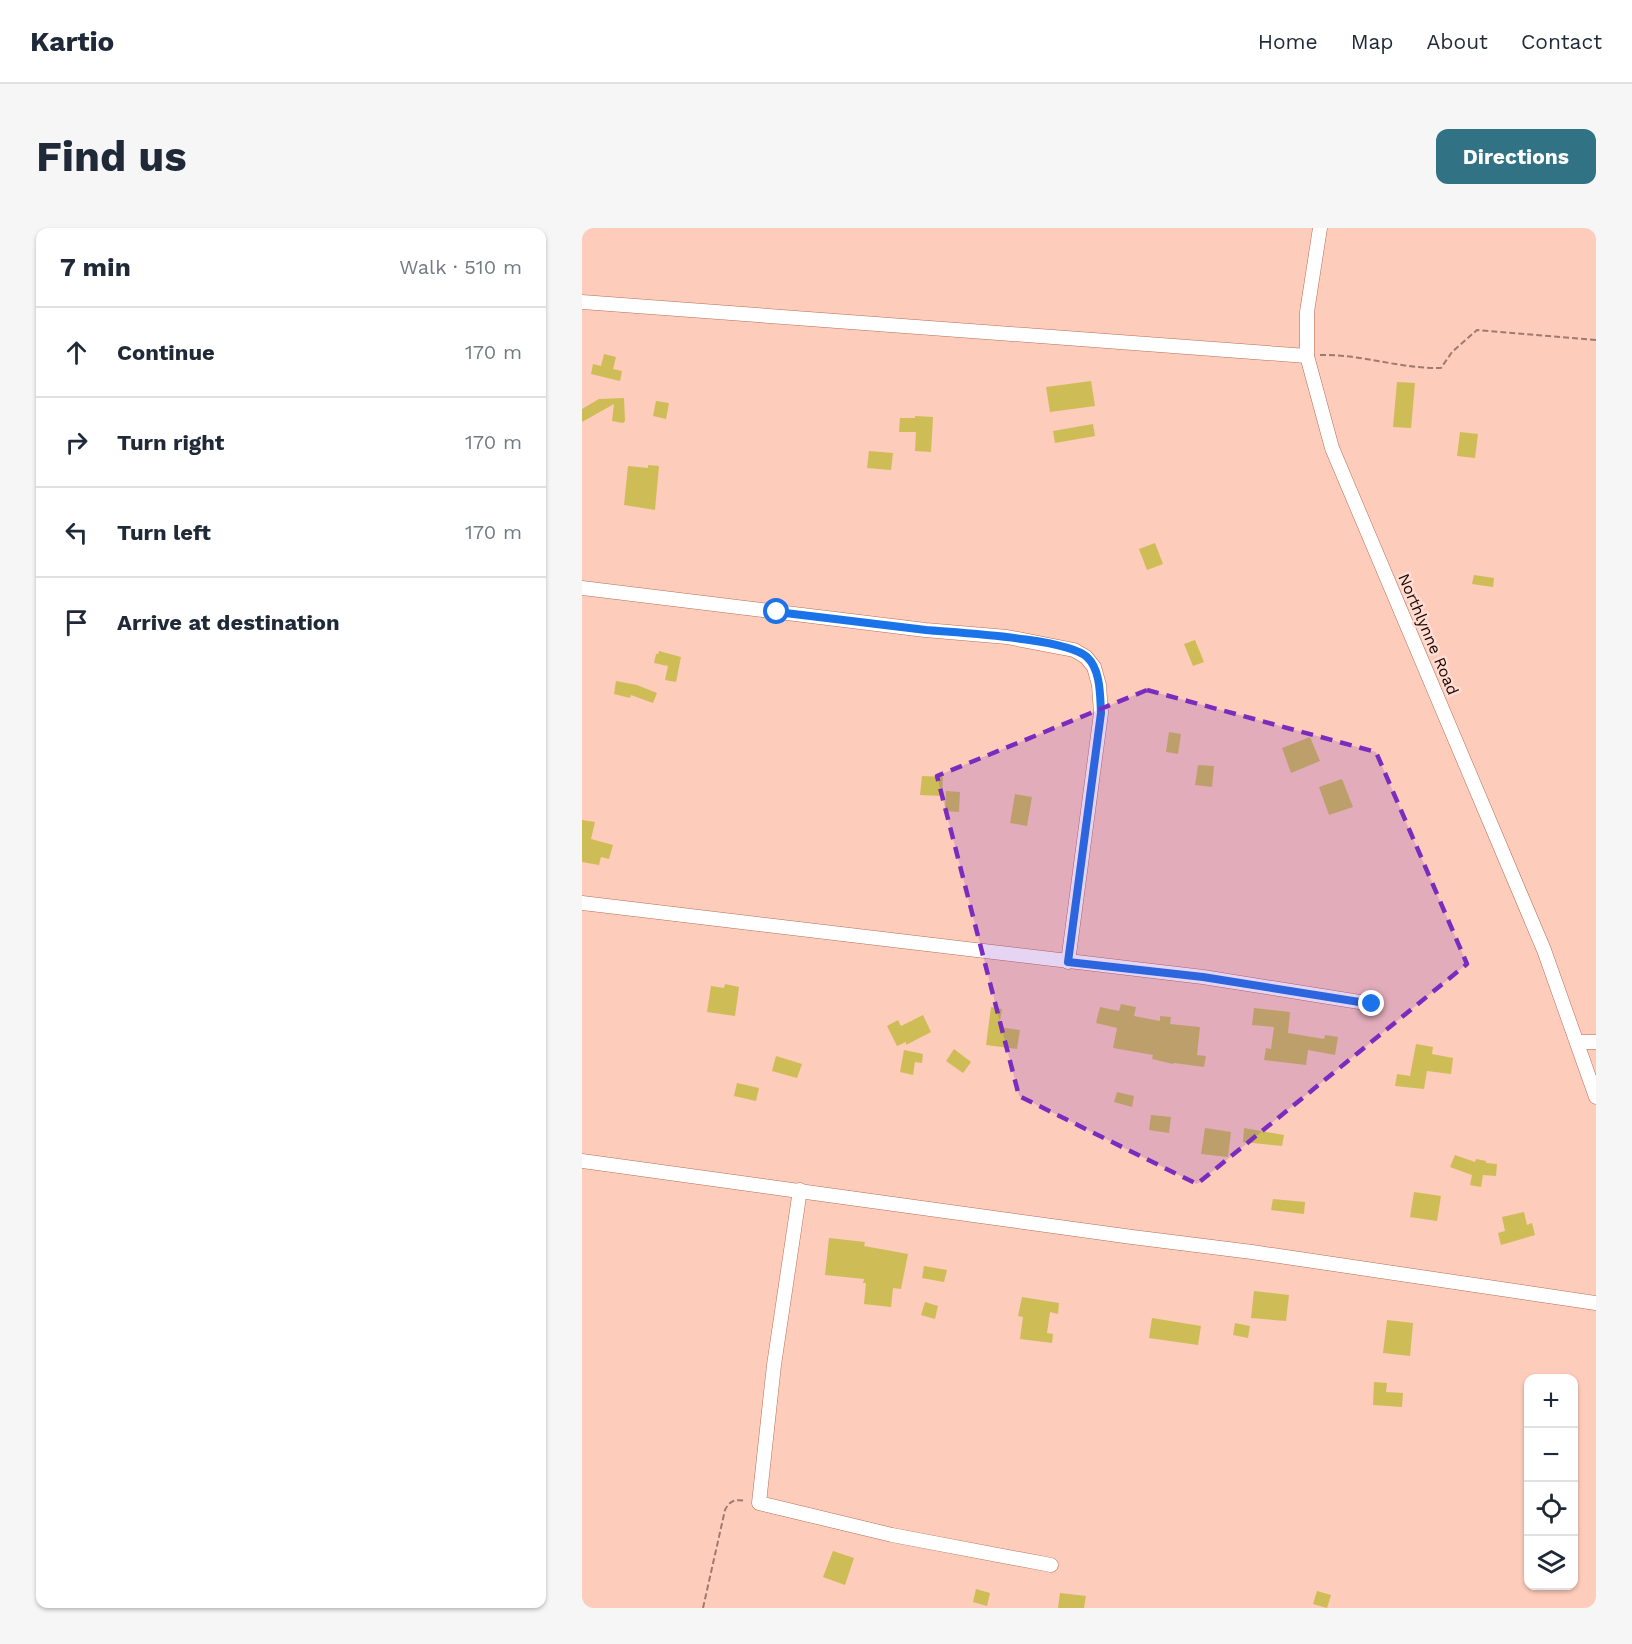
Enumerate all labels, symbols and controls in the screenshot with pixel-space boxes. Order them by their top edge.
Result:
text: Kartio [30,25,114,58]
text: Home [1258,29,1318,54]
text: Map [1351,29,1394,54]
text: About [1427,29,1488,54]
text: Contact [1521,29,1602,54]
button: Directions [1436,129,1596,184]
text: Find us [36,132,187,181]
text: 7 min [60,252,131,282]
text: Walk · 510 m [399,255,522,279]
icon: ahead [60,336,93,369]
text: Continue [117,340,215,365]
text: 170 m [465,340,522,364]
icon: right [60,426,93,459]
text: Turn right [117,430,224,455]
text: 170 m [465,430,522,454]
icon: left [60,516,93,549]
text: Turn left [117,520,211,545]
text: 170 m [465,520,522,544]
street label: Northlynne Road [1394,571,1463,698]
route start [763,598,789,624]
icon: arrive [60,606,93,639]
text: Arrive at destination [117,610,340,635]
route end [1358,990,1384,1016]
map controls [1524,1374,1578,1590]
button: + [1524,1374,1578,1428]
button: − [1524,1428,1578,1482]
button: locate [1524,1482,1578,1536]
button: layers [1524,1536,1578,1590]

